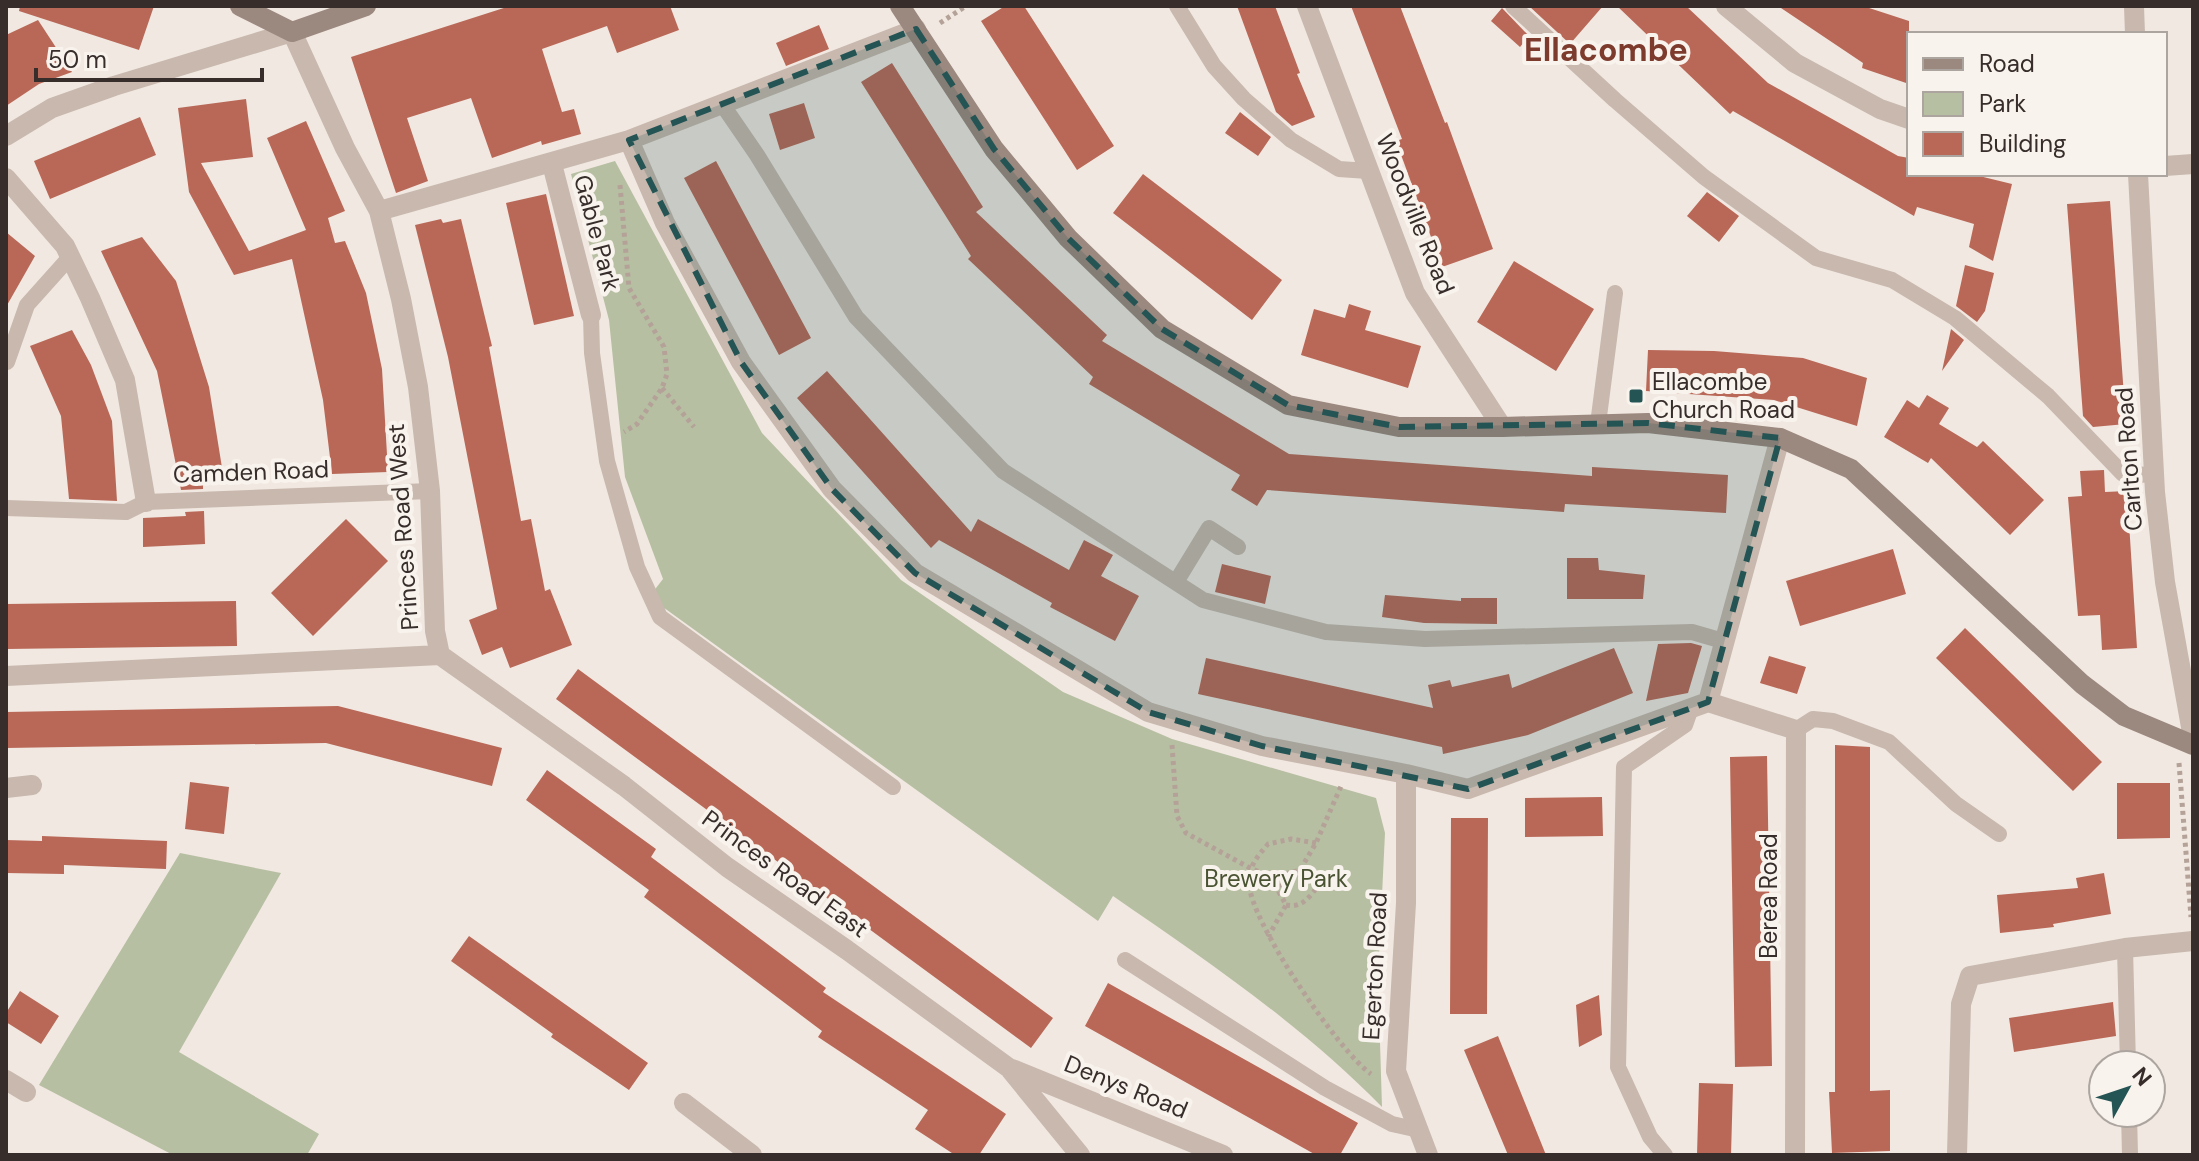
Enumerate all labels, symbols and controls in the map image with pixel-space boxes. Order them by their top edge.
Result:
district label: Ellacombe [1524,29,1688,71]
scale bar [36,32,262,82]
legend [1907,32,2167,176]
text: 50 m [48,44,107,75]
text: Road [1979,48,2035,79]
text: Park [1979,88,2026,119]
text: Building [1979,128,2066,159]
street label: Woodville Road [1369,129,1462,299]
street label: Gable Park [567,171,628,294]
place label: Ellacombe Church Road [1652,366,1795,425]
street label: Carlton Road [2108,386,2149,532]
marker: Ellacombe Church Road [1627,387,1645,405]
street label: Princes Road West [380,423,425,631]
street label: Camden Road [172,453,330,490]
street label: Princes Road East [696,803,874,944]
street label: Berea Road [1753,833,1784,959]
park label: Brewery Park [1204,863,1348,894]
street label: Egerton Road [1355,891,1394,1041]
street label: Denys Road [1060,1048,1192,1125]
north arrow [2087,1049,2167,1129]
text: N [2126,1061,2158,1092]

